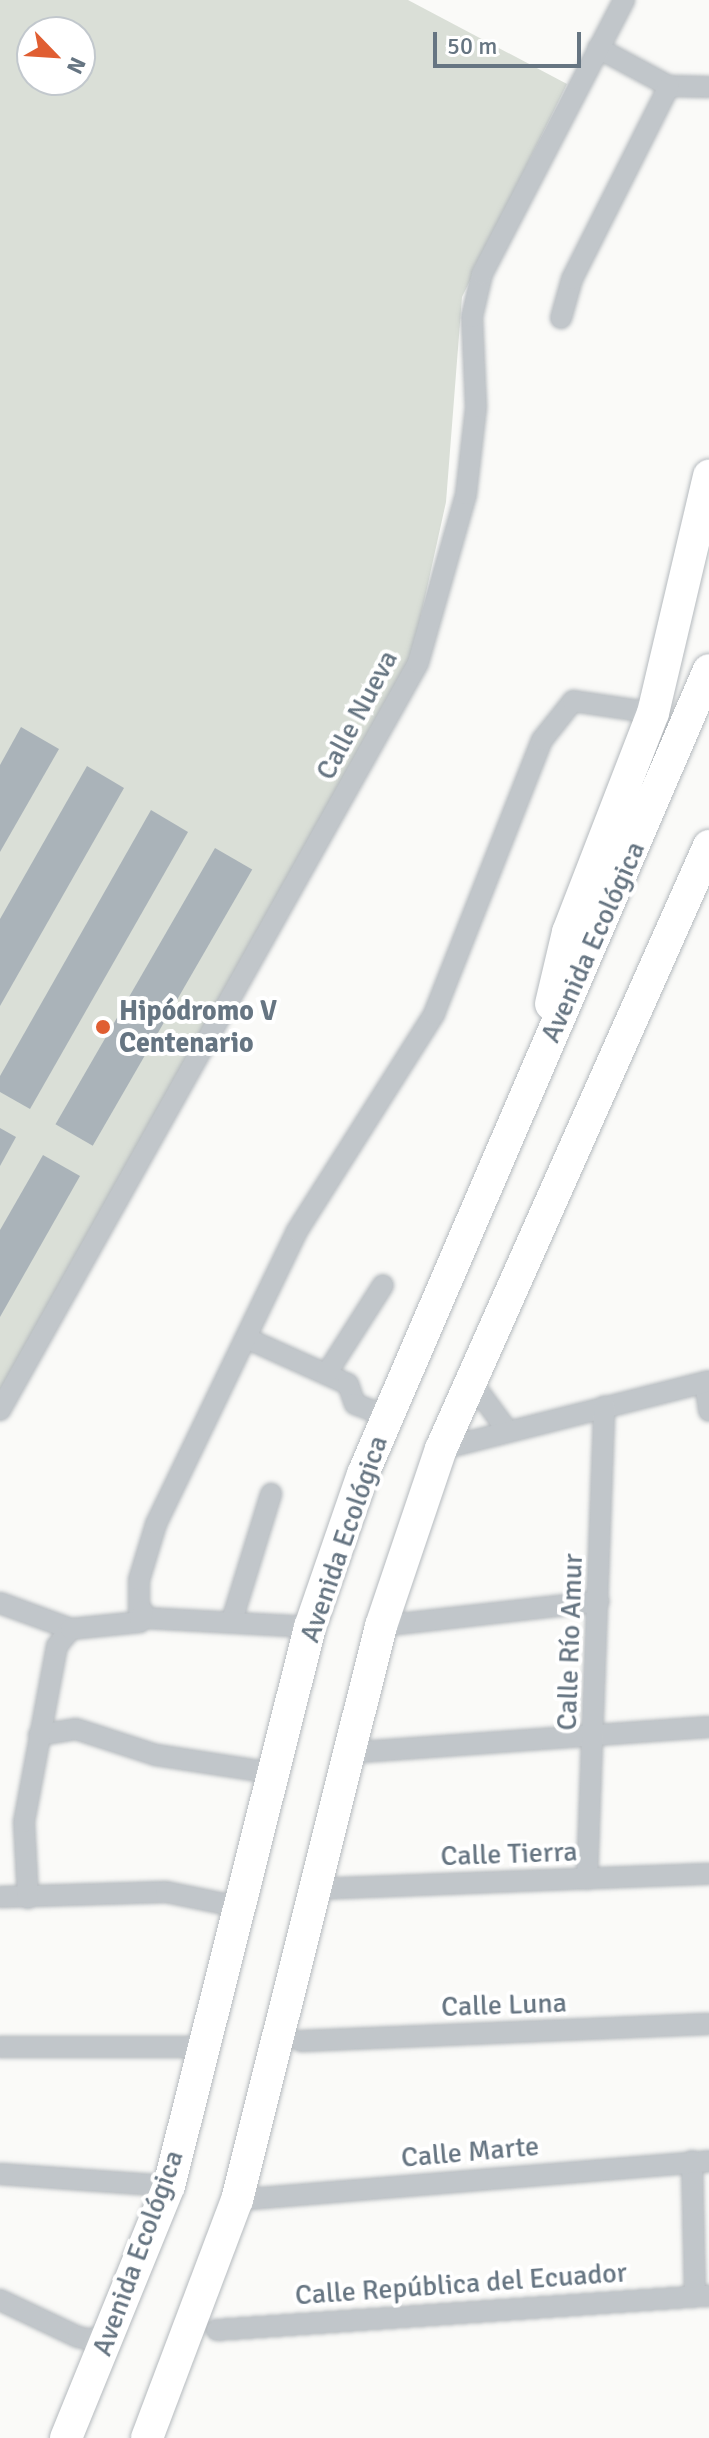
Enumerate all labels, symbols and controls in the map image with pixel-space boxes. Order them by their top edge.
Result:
north arrow [16,16,96,96]
scale bar [437,16,585,66]
text: 50 m [447,31,497,61]
text: N [61,53,92,78]
street label: Calle Nueva [309,645,405,785]
street label: Avenida Ecológica [534,836,652,1048]
place label: Hipódromo V Centenario [119,994,277,1060]
marker: Hipódromo V Centenario [94,1018,112,1036]
street label: Avenida Ecológica [293,1431,395,1647]
street label: Calle Río Amur [550,1553,590,1731]
street label: Calle Tierra [440,1835,578,1873]
street label: Calle Luna [441,1986,567,2024]
street label: Calle Marte [400,2129,540,2175]
street label: Avenida Ecológica [85,2146,191,2360]
street label: Calle República del Ecuador [294,2256,628,2312]

